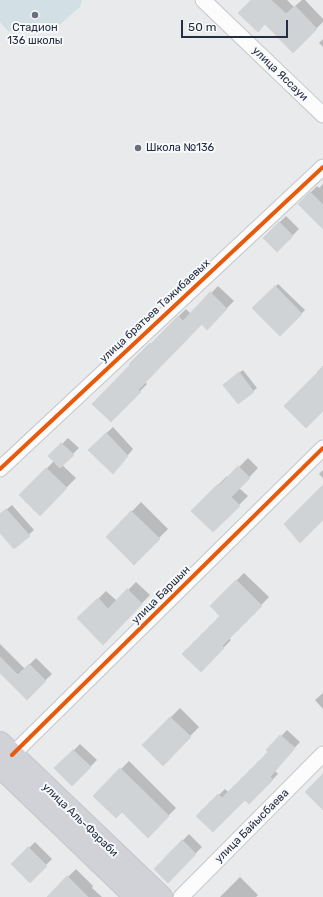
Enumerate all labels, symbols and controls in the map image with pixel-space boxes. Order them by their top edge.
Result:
marker: Стадион 136 школы [30,10,40,20]
scale bar [183,12,290,38]
text: 50 m [188,20,216,34]
place label: Стадион 136 школы [7,21,63,47]
street label: улица Яссауи [249,44,311,104]
place label: Школа №136 [146,141,214,155]
marker: Школа №136 [133,143,143,153]
street label: улица братьев Тажибаевых [97,256,213,366]
street label: улица Баршын [129,563,193,627]
street label: улица Аль-Фараби [39,780,121,860]
street label: улица Байысбаева [212,786,292,866]

